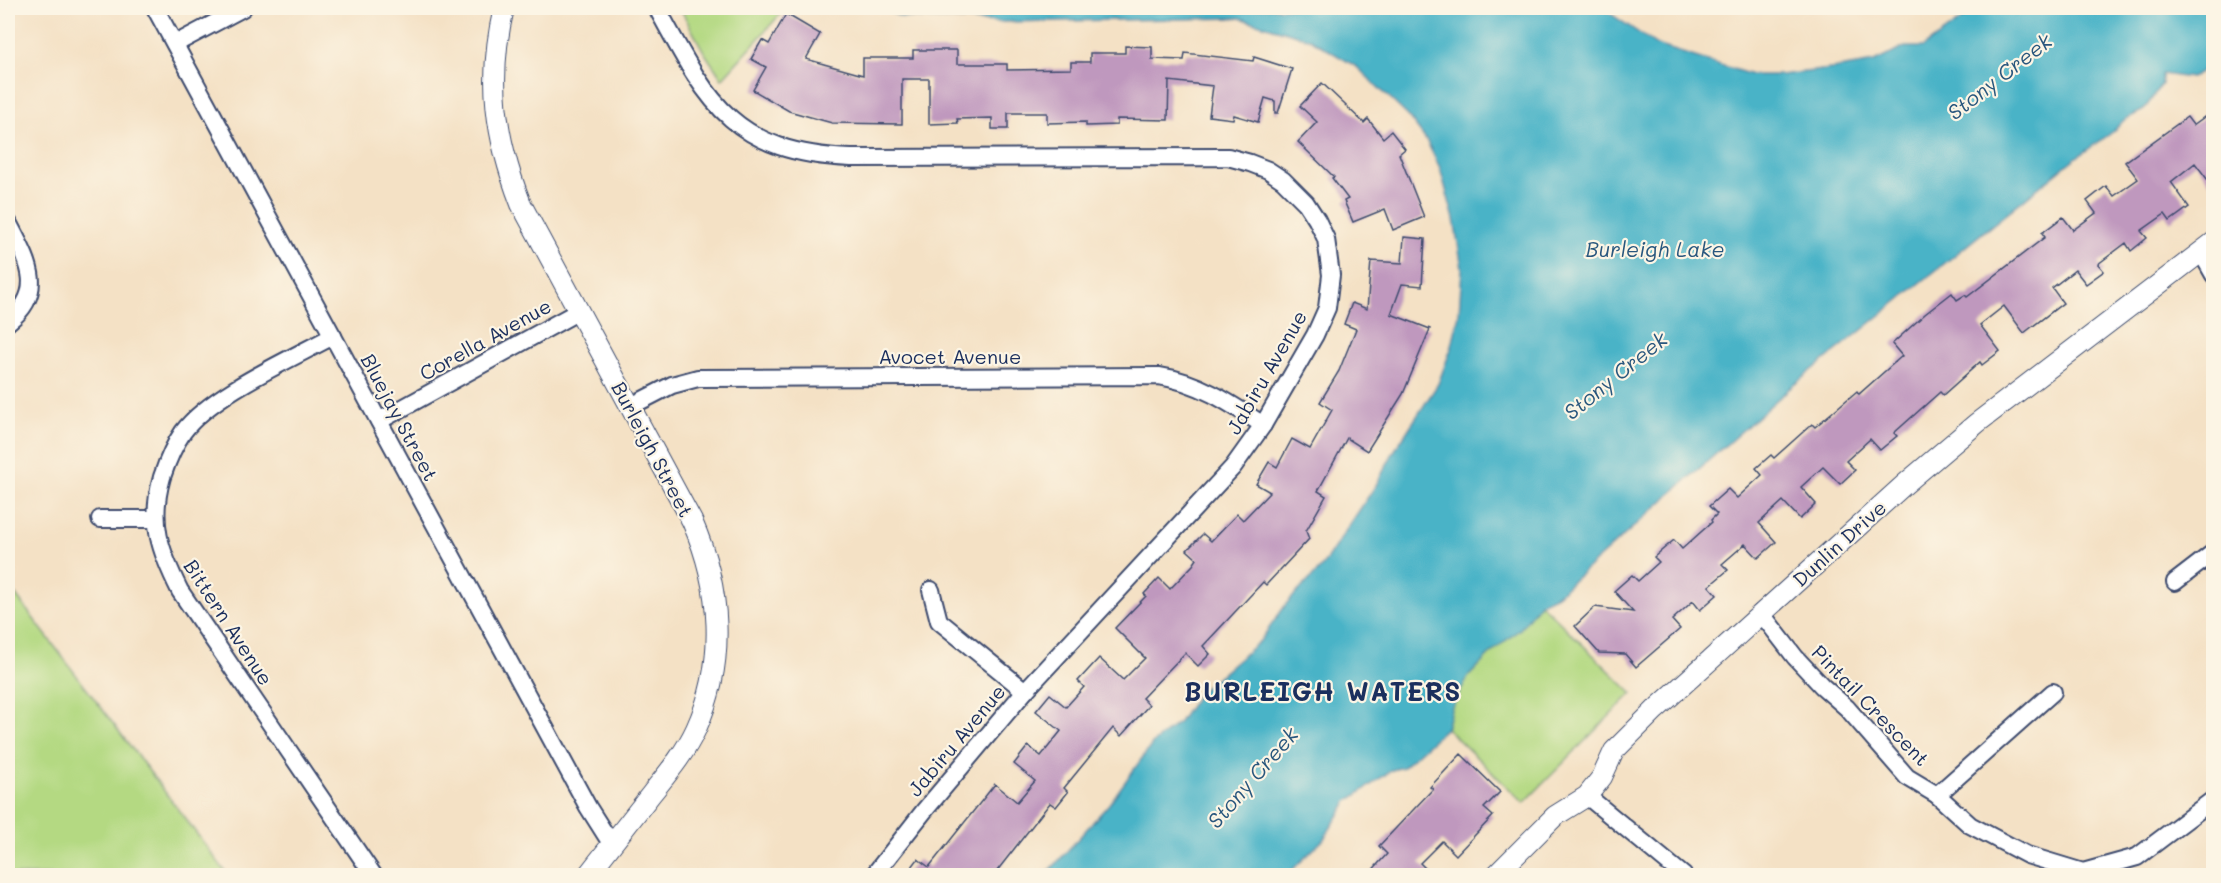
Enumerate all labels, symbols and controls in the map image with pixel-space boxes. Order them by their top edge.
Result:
water label: Stony Creek [1941,26,2057,125]
water label: Burleigh Lake [1586,235,1724,262]
street label: Corella Avenue [415,292,555,386]
street label: Jabiru Avenue [1220,305,1312,439]
water label: Stony Creek [1558,324,1673,425]
street label: Avocet Avenue [879,343,1021,369]
street label: Bluejay Street [356,349,444,485]
street label: Burleigh Street [606,377,700,521]
street label: Dunlin Drive [1787,494,1891,592]
street label: Bittern Avenue [179,554,279,690]
street label: Pintail Crescent [1807,639,1935,771]
district label: BURLEIGH WATERS [1184,674,1462,708]
street label: Jabiru Avenue [901,678,1011,802]
water label: Stony Creek [1201,720,1304,833]

